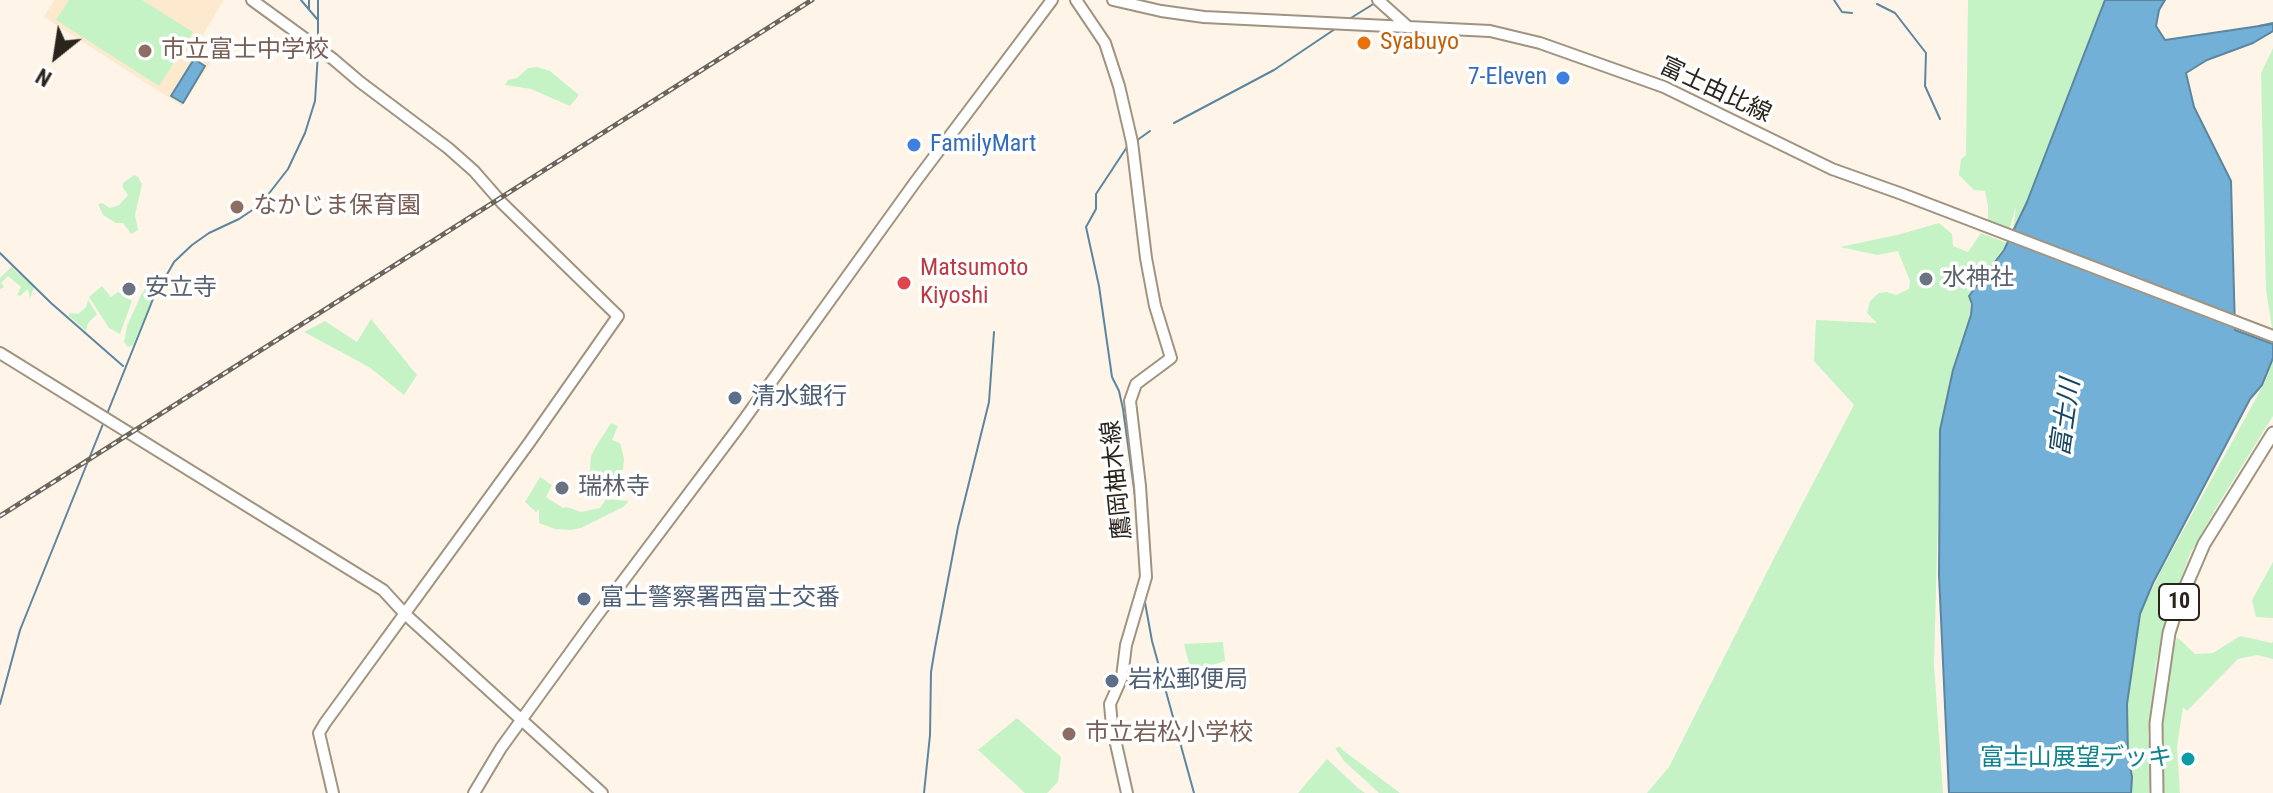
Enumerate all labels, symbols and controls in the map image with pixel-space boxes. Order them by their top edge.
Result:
north arrow [16,16,96,96]
place label: Syabuyo [1380,29,1459,57]
marker: Syabuyo [1355,34,1373,52]
place label: 市立富士中学校 [161,37,329,65]
marker: 市立富士中学校 [136,42,154,60]
street label: 富士由比線 [1655,53,1775,129]
text: N [32,63,56,91]
place label: 7-Eleven [1468,64,1547,92]
marker: 7-Eleven [1554,69,1572,87]
place label: FamilyMart [930,131,1036,159]
marker: FamilyMart [905,136,923,154]
place label: なかじま保育園 [253,193,421,221]
marker: なかじま保育園 [228,198,246,216]
place label: Matsumoto Kiyoshi [920,255,1028,311]
place label: 水神社 [1942,265,2014,293]
marker: 水神社 [1917,270,1935,288]
marker: Matsumoto Kiyoshi [895,274,913,292]
place label: 安立寺 [145,275,217,303]
marker: 安立寺 [120,280,138,298]
water label: 富士川 [2046,377,2088,459]
place label: 清水銀行 [751,384,847,412]
marker: 清水銀行 [726,389,744,407]
street label: 鷹岡柚木線 [1097,419,1139,541]
place label: 瑞林寺 [578,474,650,502]
marker: 瑞林寺 [553,479,571,497]
road number: 10 [2159,584,2199,620]
place label: 富士警察署西富士交番 [600,585,840,613]
marker: 富士警察署西富士交番 [575,590,593,608]
place label: 岩松郵便局 [1128,667,1248,695]
marker: 岩松郵便局 [1103,672,1121,690]
place label: 市立岩松小学校 [1085,720,1253,748]
marker: 市立岩松小学校 [1060,725,1078,743]
place label: 富士山展望デッキ [1980,745,2172,773]
marker: 富士山展望デッキ [2179,750,2197,768]

